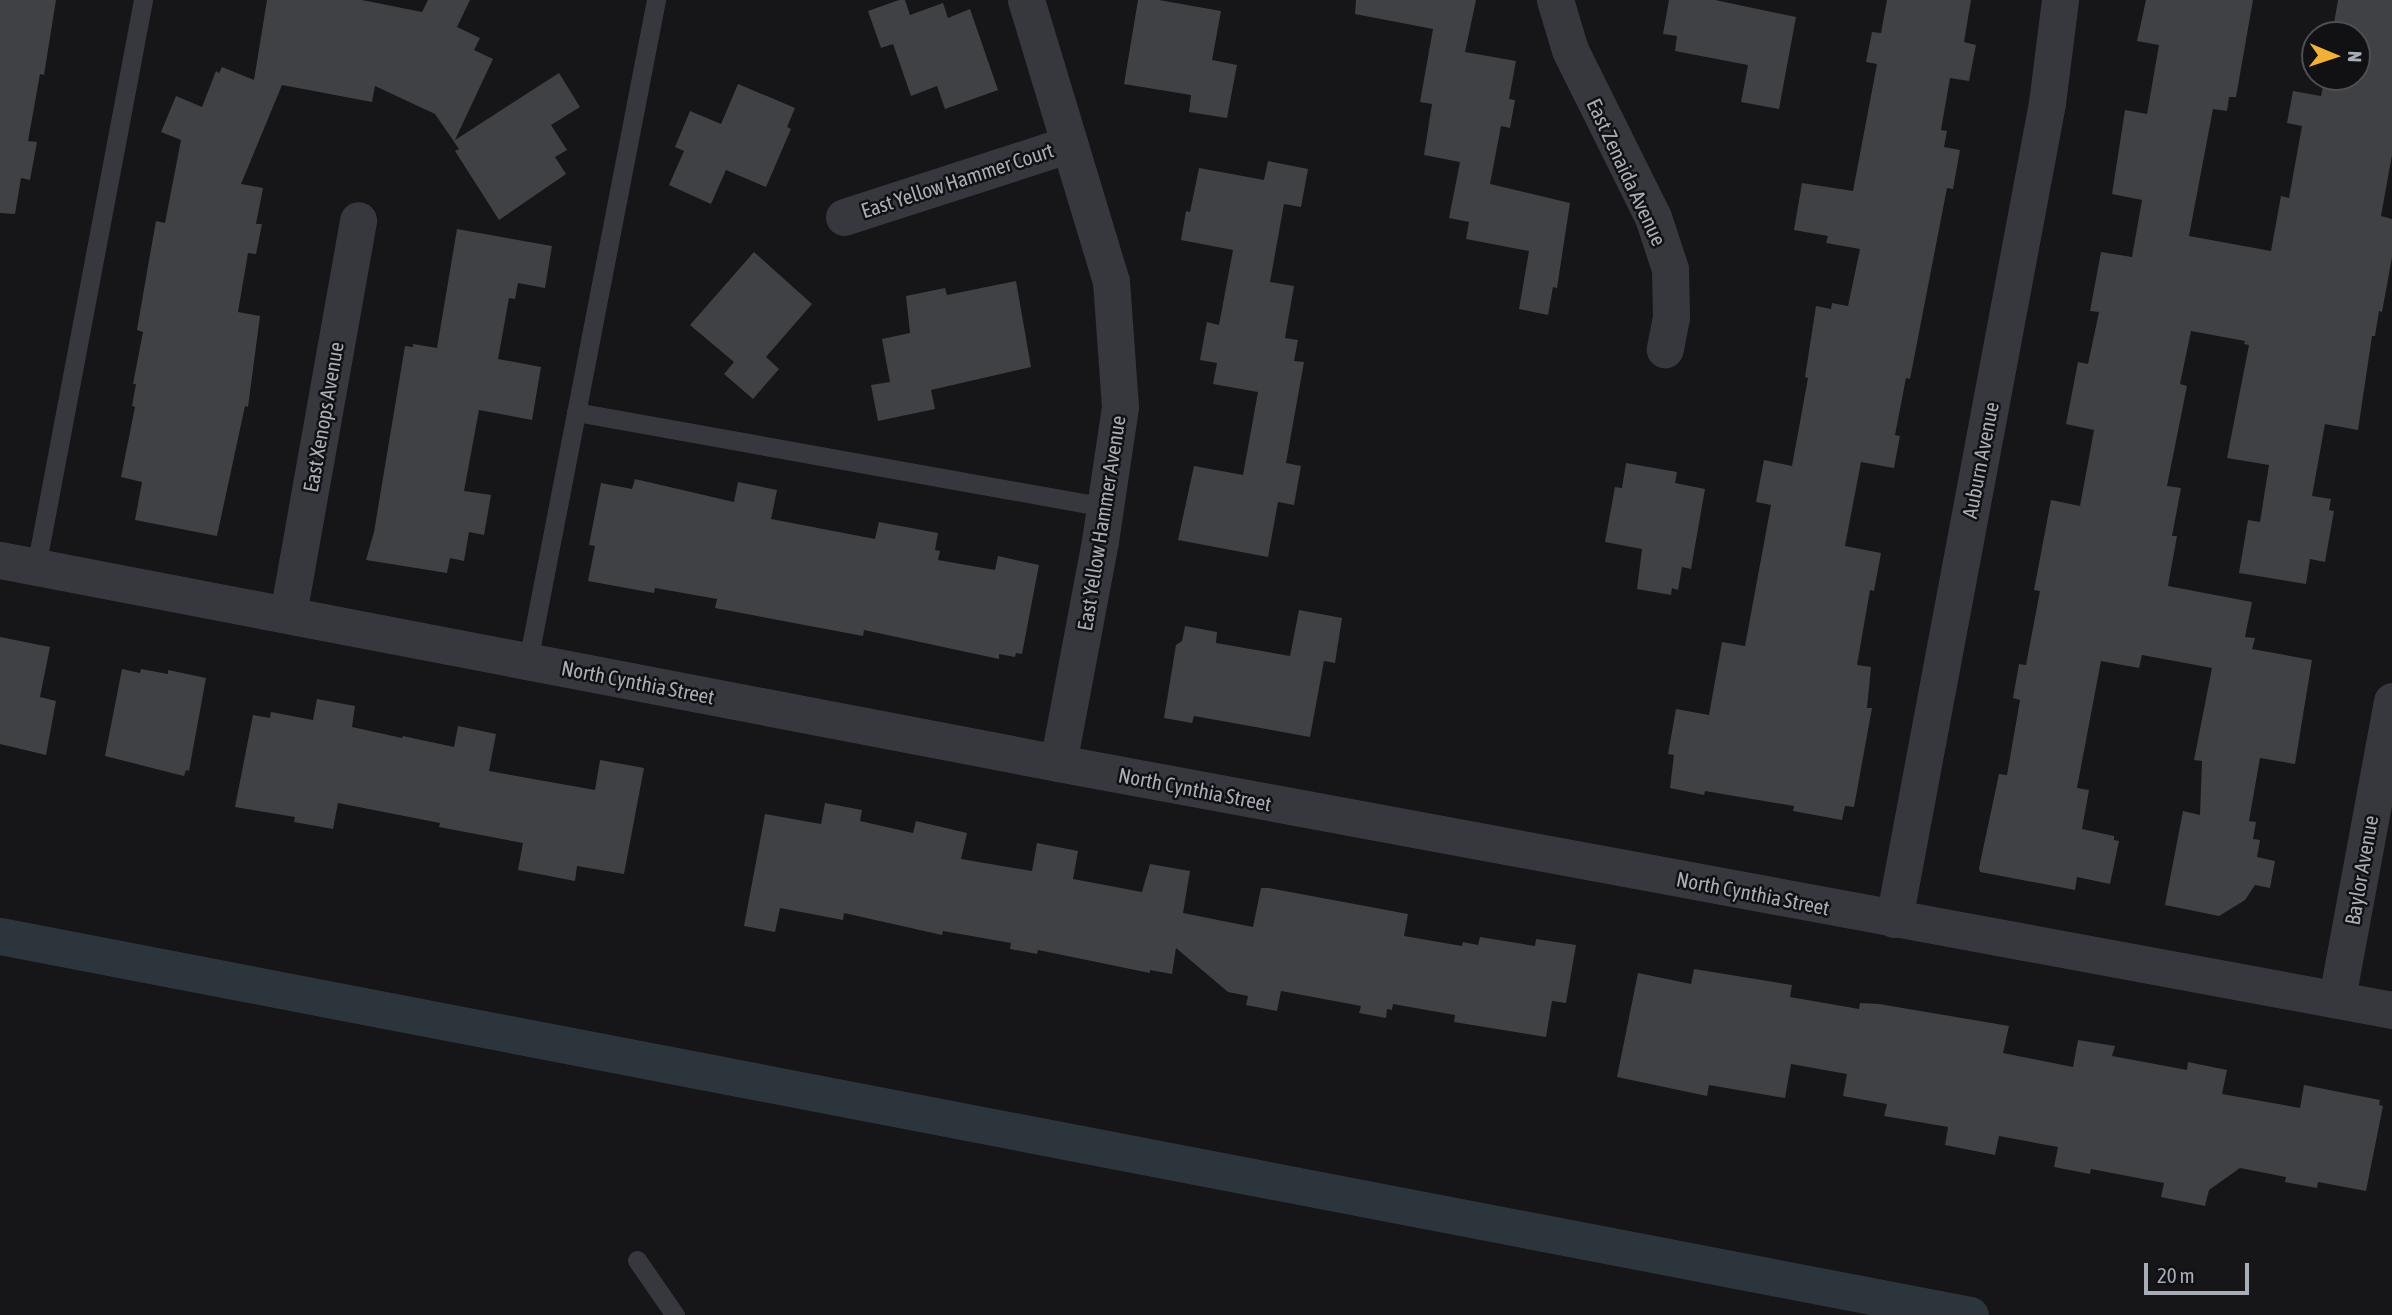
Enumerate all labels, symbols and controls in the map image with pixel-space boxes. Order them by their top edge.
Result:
north arrow [2301,21,2371,91]
text: N [2344,51,2366,63]
street label: East Zenaida Avenue [1582,94,1672,250]
street label: East Yellow Hammer Court [858,137,1056,223]
street label: East Xenops Avenue [297,340,349,494]
street label: Auburn Avenue [1956,400,2004,520]
street label: East Yellow Hammer Avenue [1072,414,1130,632]
street label: North Cynthia Street [559,655,717,709]
street label: North Cynthia Street [1116,762,1274,816]
street label: Baylor Avenue [2339,813,2383,927]
street label: North Cynthia Street [1674,866,1832,920]
scale bar [2147,1248,2252,1292]
text: 20 m [2157,1263,2195,1287]

